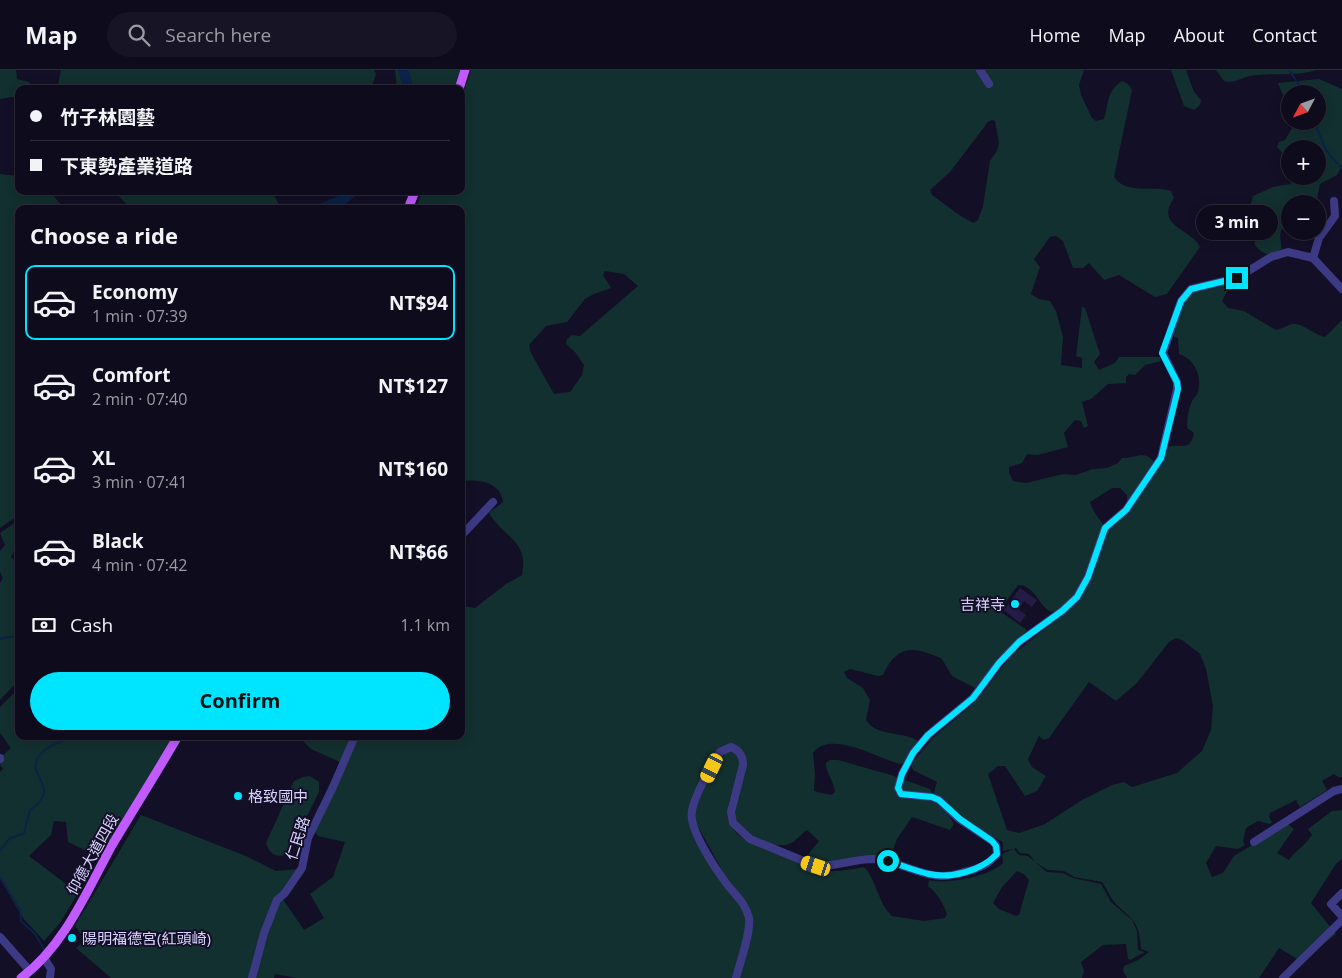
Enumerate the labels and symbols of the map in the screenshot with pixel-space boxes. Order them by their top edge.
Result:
north arrow [1281,85,1326,130]
callout: 3 min [1196,206,1278,240]
route end [1226,267,1248,289]
place label: 吉祥寺 [960,594,1005,614]
marker: 吉祥寺 [1009,598,1021,610]
car [698,751,725,785]
place label: 格致國中 [248,786,308,806]
marker: 格致國中 [232,790,244,802]
street label: 仰德大道四段 [61,810,123,898]
street label: 仁民路 [281,814,313,862]
route start [877,850,899,872]
car [799,854,832,878]
place label: 陽明福德宮(紅頭崎) [82,928,211,948]
marker: 陽明福德宮(紅頭崎) [66,932,78,944]

